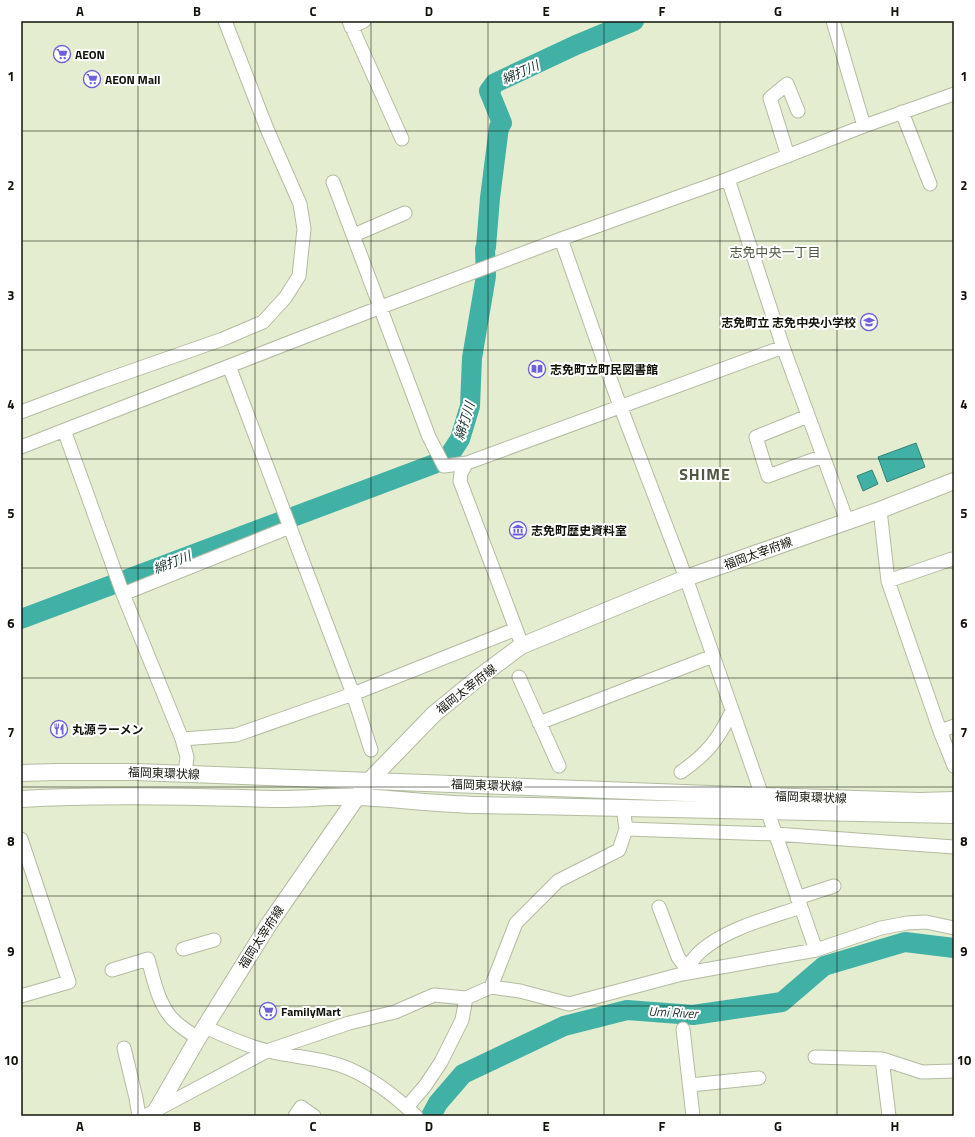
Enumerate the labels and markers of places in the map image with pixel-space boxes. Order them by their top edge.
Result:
supermarket icon: AEON [52,44,72,64]
place label: AEON [75,45,105,64]
supermarket icon: AEON Mall [82,69,102,89]
place label: AEON Mall [105,70,161,89]
school or university icon: 志免町立 志免中央小学校 [859,312,879,332]
place label: 志免町立 志免中央小学校 [721,313,856,332]
library icon: 志免町立町民図書館 [527,359,547,379]
place label: 志免町立町民図書館 [550,360,658,379]
museum icon: 志免町歴史資料室 [508,520,528,540]
place label: 志免町歴史資料室 [531,521,627,540]
restaurant icon: 丸源ラーメン [49,719,69,739]
place label: 丸源ラーメン [72,720,144,739]
supermarket icon: FamilyMart [258,1001,278,1021]
place label: FamilyMart [281,1002,342,1021]

